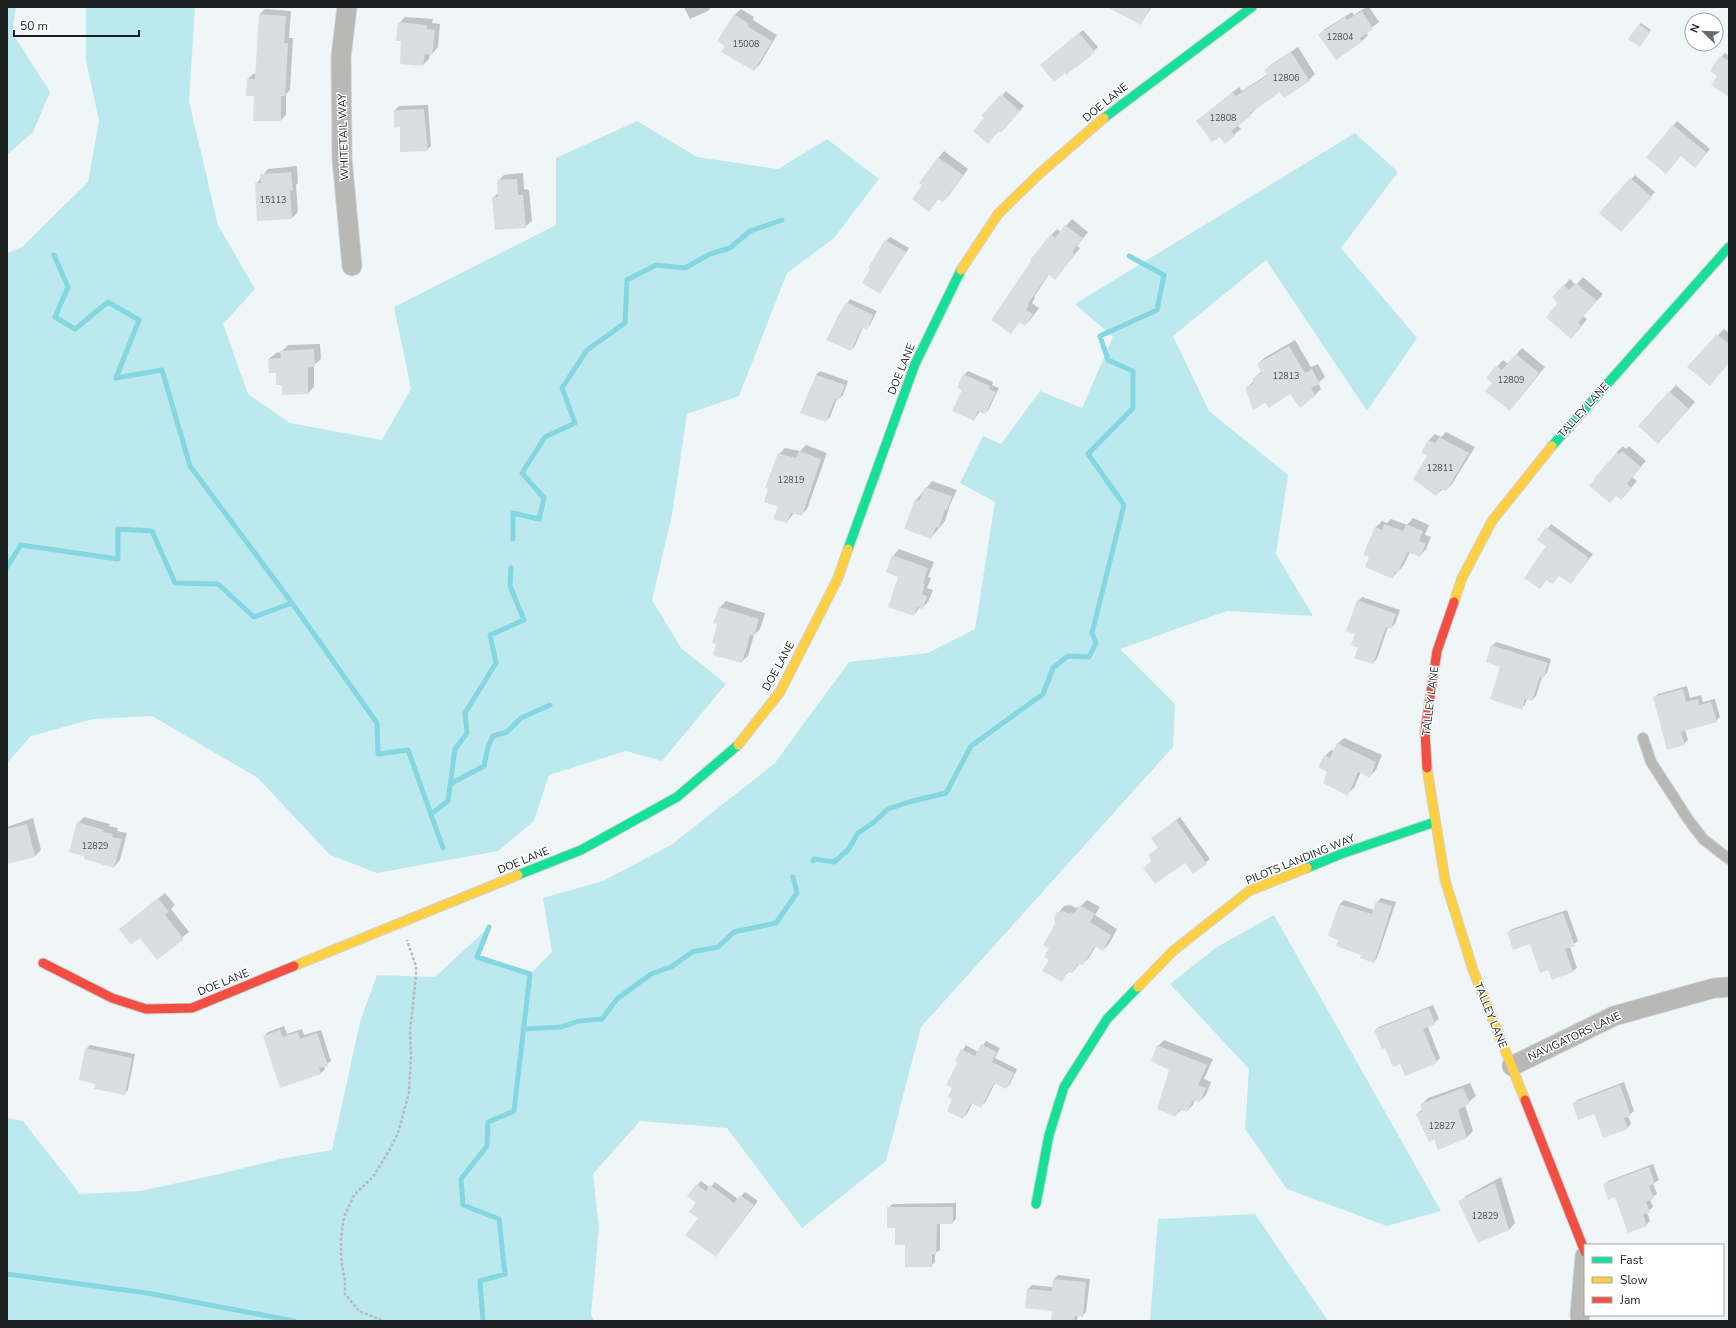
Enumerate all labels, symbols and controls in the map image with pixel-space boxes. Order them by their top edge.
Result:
scale bar [14,12,139,38]
north arrow [1684,12,1724,52]
text: 50 m [20,18,48,34]
text: N [1687,22,1704,35]
house number: 12804 [1326,31,1354,43]
house number: 15008 [732,38,760,50]
house number: 12806 [1272,72,1300,84]
street label: DOE LANE [1080,80,1131,125]
street label: WHITETAIL WAY [334,93,353,181]
house number: 12808 [1209,112,1237,124]
house number: 15113 [259,194,287,206]
street label: DOE LANE [884,341,919,397]
house number: 12813 [1272,370,1300,382]
house number: 12809 [1497,374,1525,386]
street label: TALLEY LANE [1554,379,1612,441]
house number: 12811 [1426,462,1454,474]
house number: 12819 [777,474,805,486]
street label: DOE LANE [759,639,798,694]
street label: TALLEY LANE [1419,666,1442,737]
street label: PILOTS LANDING WAY [1243,831,1357,888]
house number: 12829 [81,840,109,852]
street label: DOE LANE [495,843,551,878]
street label: DOE LANE [195,965,251,1000]
street label: TALLEY LANE [1471,980,1511,1050]
street label: NAVIGATORS LANE [1525,1008,1623,1065]
house number: 12827 [1428,1120,1456,1132]
house number: 12829 [1471,1210,1499,1222]
legend [1584,1244,1724,1316]
text: Fast [1620,1252,1643,1268]
text: Slow [1620,1272,1648,1288]
text: Jam [1619,1292,1641,1308]

